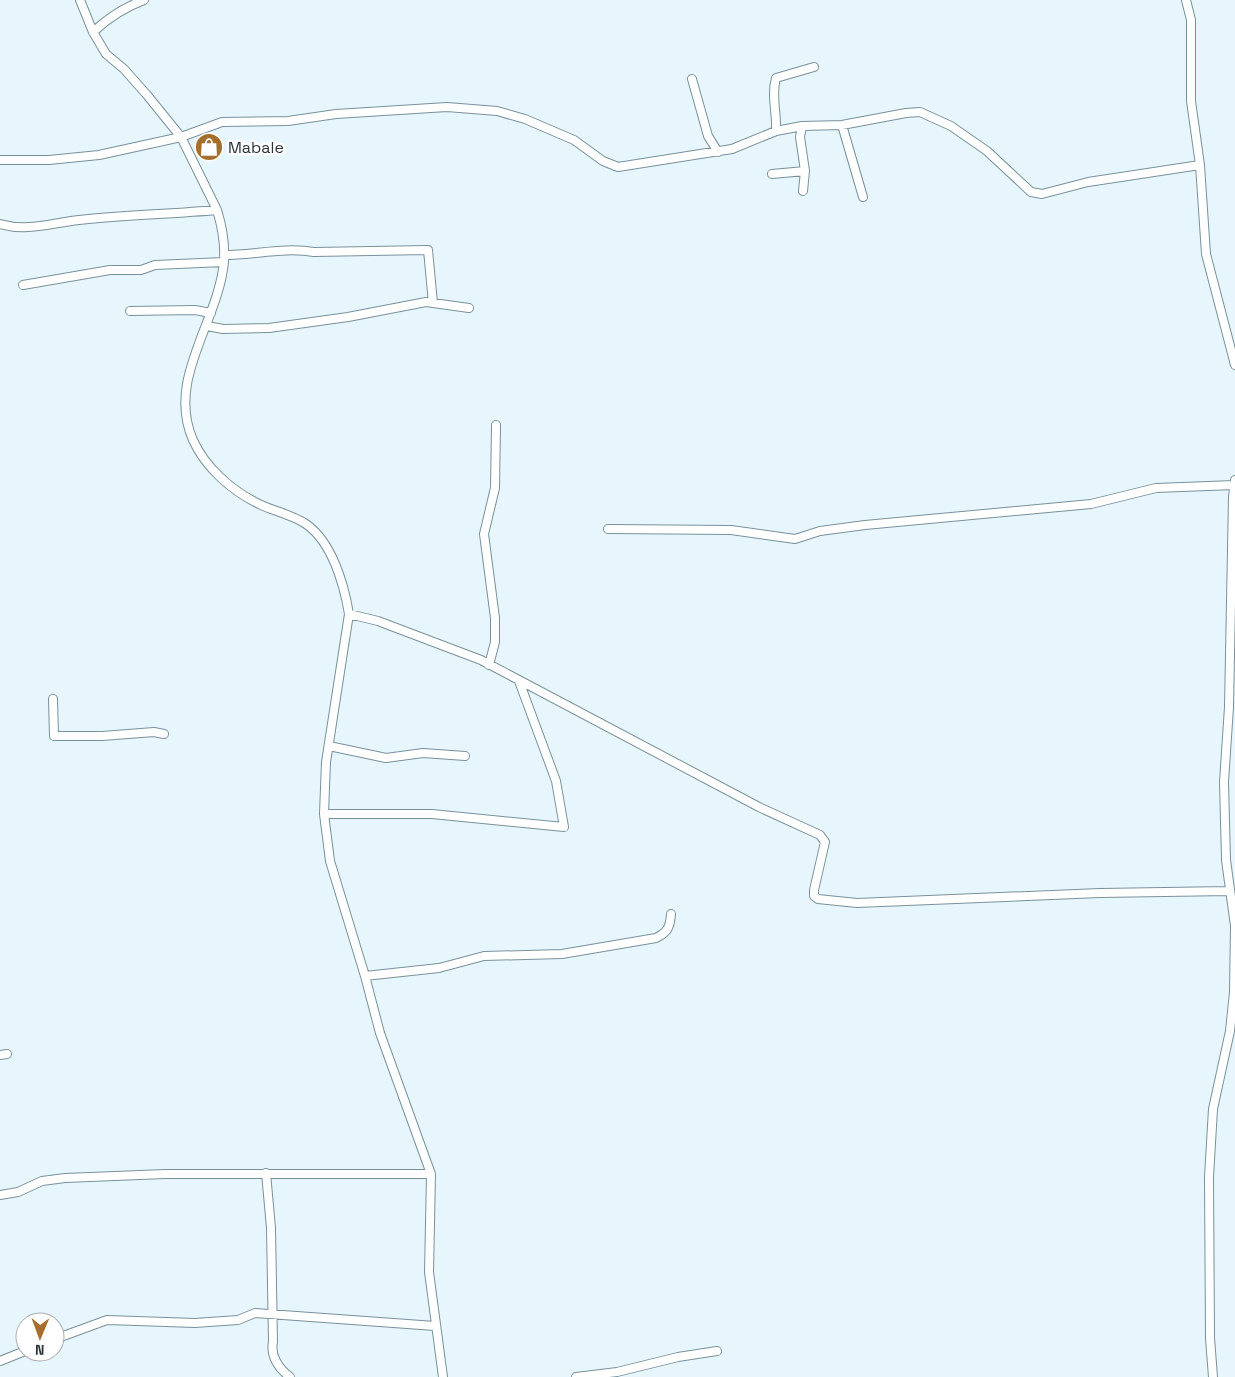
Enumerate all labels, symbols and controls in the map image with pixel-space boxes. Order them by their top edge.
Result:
shop icon: Mabale [194,132,224,162]
place label: Mabale [228,137,284,158]
north arrow [15,1312,65,1362]
text: N [35,1341,45,1359]

